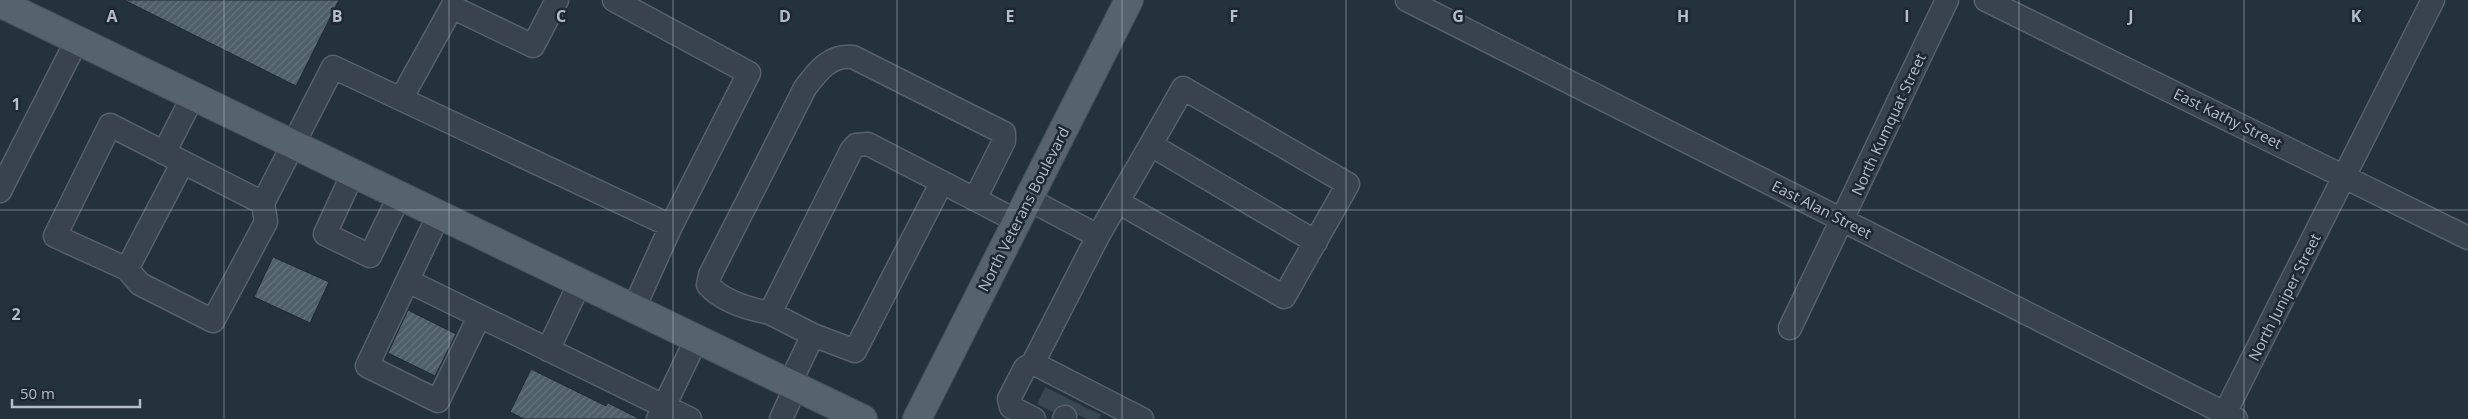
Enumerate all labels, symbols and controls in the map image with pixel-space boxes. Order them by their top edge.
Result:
text: A [106,5,118,27]
text: B [332,5,342,27]
text: C [556,5,566,27]
text: D [779,5,791,27]
text: E [1006,5,1015,27]
text: F [1230,5,1238,27]
text: G [1452,5,1464,27]
text: H [1677,5,1689,27]
text: I [1904,5,1910,27]
text: J [2126,5,2134,27]
text: K [2351,5,2362,27]
street label: North Kumquat Street [1846,50,1930,198]
street label: East Kathy Street [2170,83,2286,153]
text: 1 [11,93,21,115]
street label: North Veterans Boulevard [973,123,1073,295]
street label: East Alan Street [1769,175,1875,243]
street label: North Juniper Street [2243,230,2325,364]
text: 2 [11,303,21,325]
scale bar [12,376,140,408]
text: 50 m [20,383,55,403]

